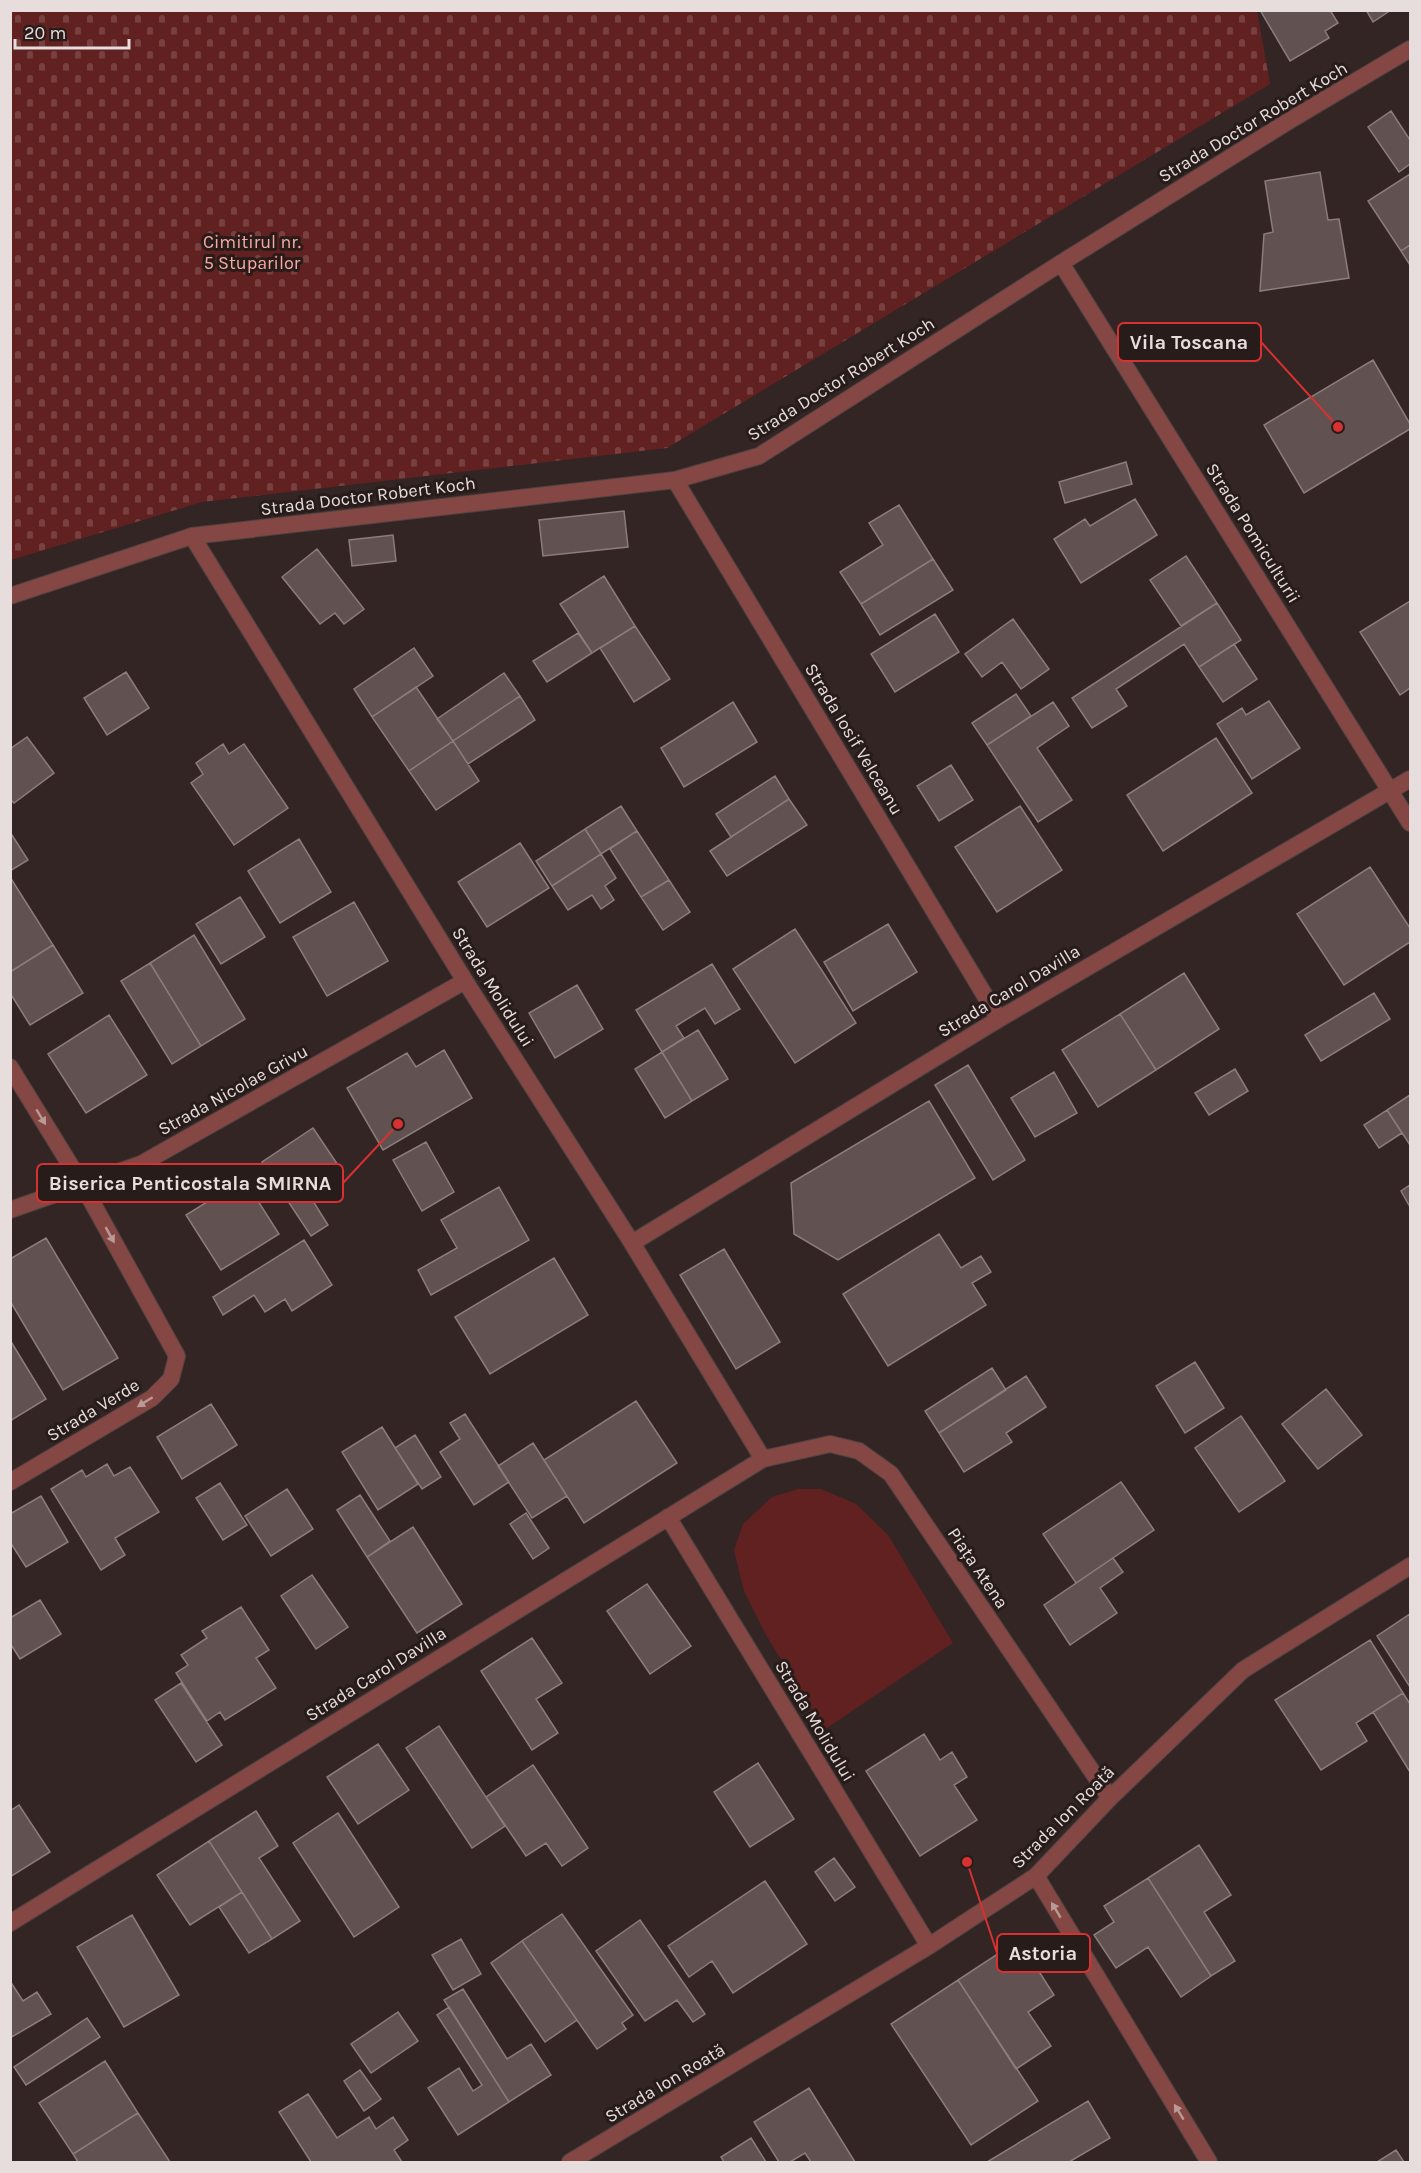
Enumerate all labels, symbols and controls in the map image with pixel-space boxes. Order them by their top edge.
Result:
scale bar [15,12,129,50]
text: 20 m [24,22,66,44]
street label: Strada Doctor Robert Koch [1155,57,1351,187]
park label: Cimitirul nr. 5 Stuparilor [203,231,301,274]
street label: Strada Doctor Robert Koch [743,312,939,446]
callout: Vila Toscana [1118,323,1261,361]
text: Vila Toscana [1130,331,1248,354]
street label: Strada Pomiculturii [1201,459,1305,607]
street label: Strada Doctor Robert Koch [259,472,477,520]
street label: Strada Iosif Velceanu [800,659,908,819]
street label: Strada Molidului [447,923,539,1051]
street label: Strada Carol Davilla [934,940,1084,1042]
street label: Strada Nicolae Grivu [154,1040,312,1140]
one-way arrow [36,1109,46,1126]
callout: Biserica Penticostala SMIRNA [37,1164,343,1202]
text: Biserica Penticostala SMIRNA [49,1172,332,1195]
one-way arrow [105,1227,115,1244]
street label: Strada Verde [43,1374,143,1446]
one-way arrow [137,1397,153,1408]
street label: Piața Atena [943,1523,1013,1613]
street label: Strada Carol Davilla [302,1622,450,1726]
street label: Strada Molidului [770,1656,860,1786]
street label: Strada Ion Roată [1007,1761,1119,1873]
one-way arrow [1051,1902,1062,1918]
callout: Astoria [997,1934,1090,1972]
text: Astoria [1009,1942,1077,1965]
street label: Strada Ion Roată [601,2038,729,2128]
one-way arrow [1174,2104,1185,2121]

